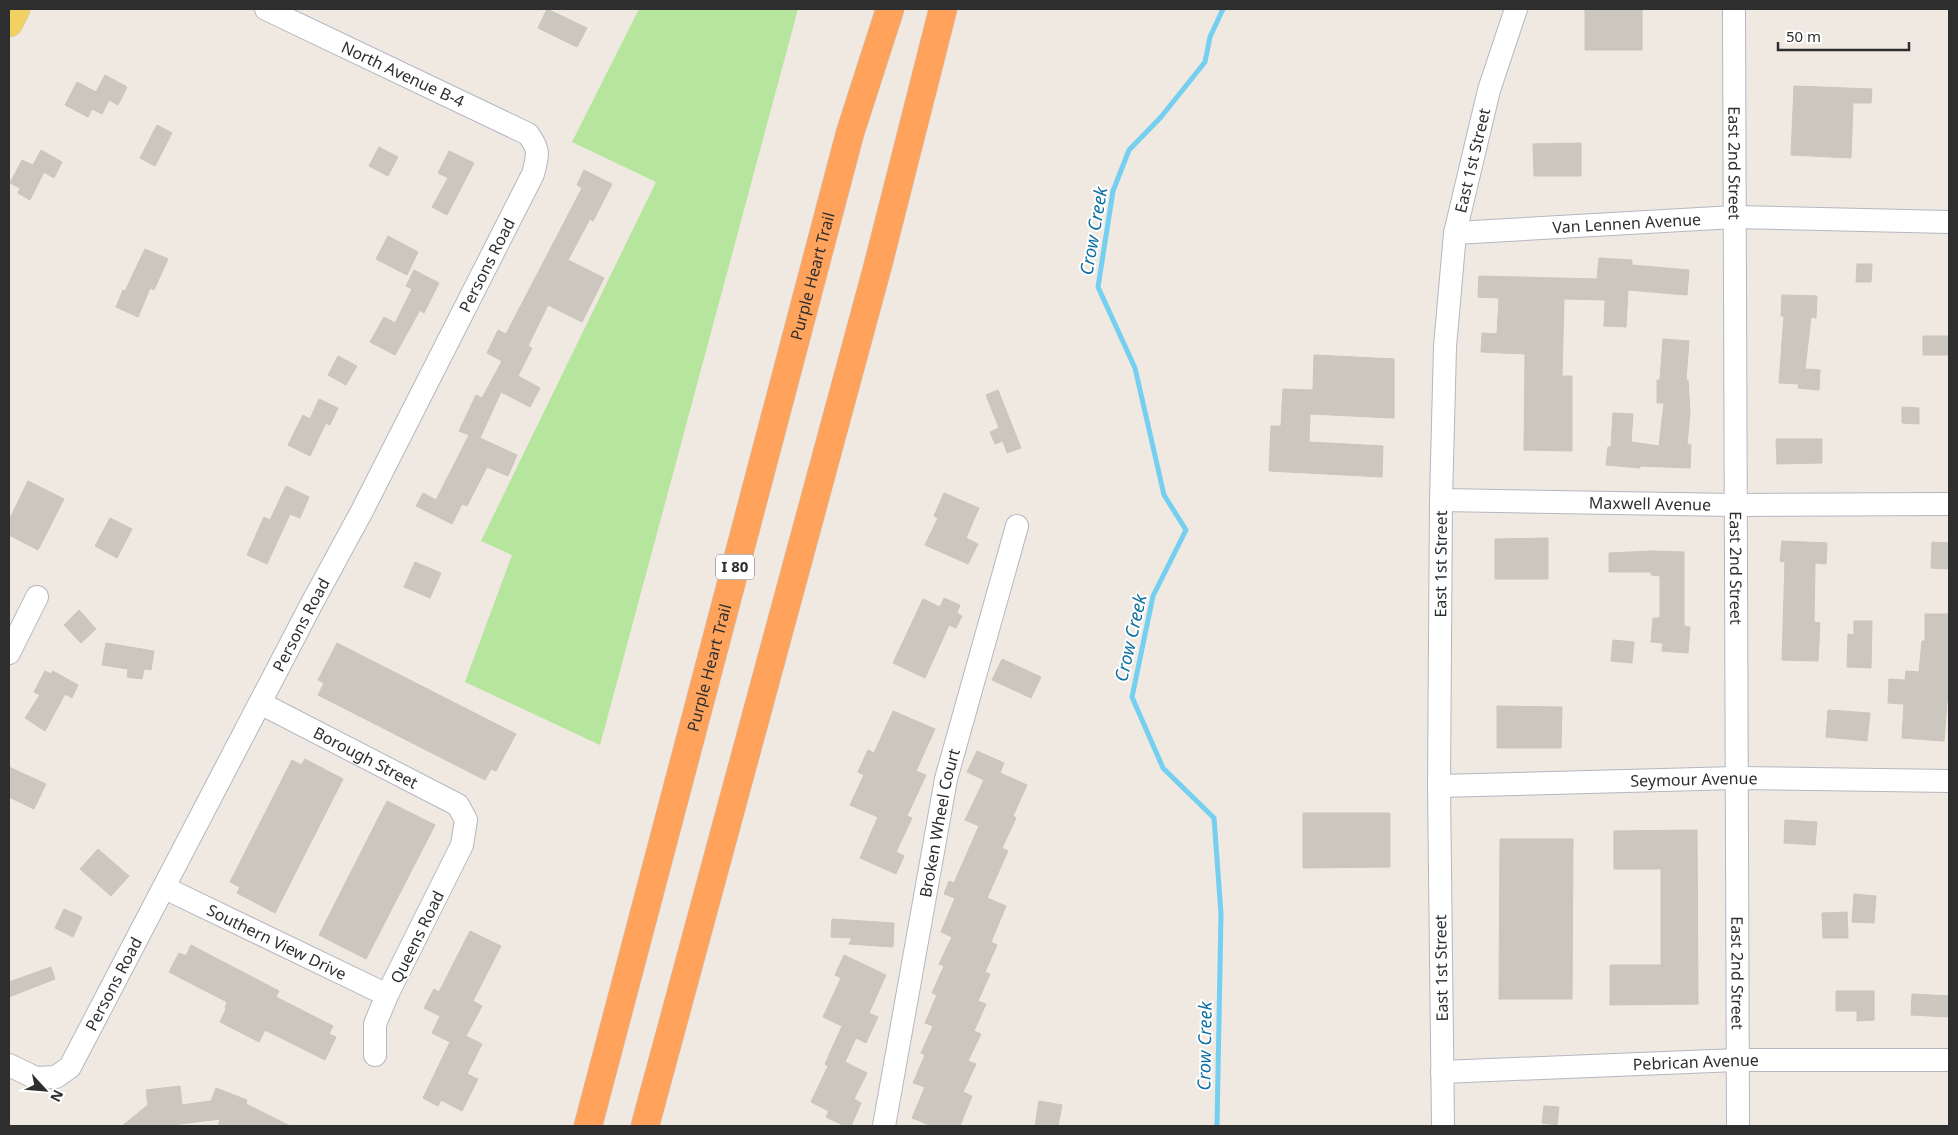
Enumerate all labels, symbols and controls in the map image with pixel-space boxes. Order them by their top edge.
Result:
scale bar [1778,20,1909,52]
text: 50 m [1786,26,1821,46]
street label: North Avenue B-4 [338,36,468,112]
street label: East 1st Street [1449,106,1495,215]
street label: East 2nd Street [1723,106,1746,220]
water label: Crow Creek [1073,184,1113,277]
street label: Van Lennen Avenue [1552,208,1702,238]
street label: Purple Heart Trail [785,210,840,342]
street label: Persons Road [454,214,520,316]
street label: Maxwell Avenue [1589,492,1711,516]
street label: East 1st Street [1429,510,1452,618]
street label: East 2nd Street [1725,511,1747,625]
road number: I 80 [716,554,754,580]
street label: Persons Road [267,574,335,675]
water label: Crow Creek [1108,591,1152,684]
street label: Purple Heart Trail [682,601,736,734]
street label: Borough Street [310,721,422,794]
street label: Broken Wheel Court [914,746,965,899]
street label: Seymour Avenue [1630,767,1758,792]
street label: Queens Road [385,887,449,987]
street label: Southern View Drive [203,899,350,985]
street label: East 1st Street [1429,914,1453,1022]
street label: East 2nd Street [1726,916,1749,1030]
street label: Persons Road [80,933,147,1035]
water label: Crow Creek [1191,1000,1217,1091]
street label: Pebrican Avenue [1632,1049,1759,1075]
north arrow [20,1065,70,1115]
text: N [46,1087,68,1105]

